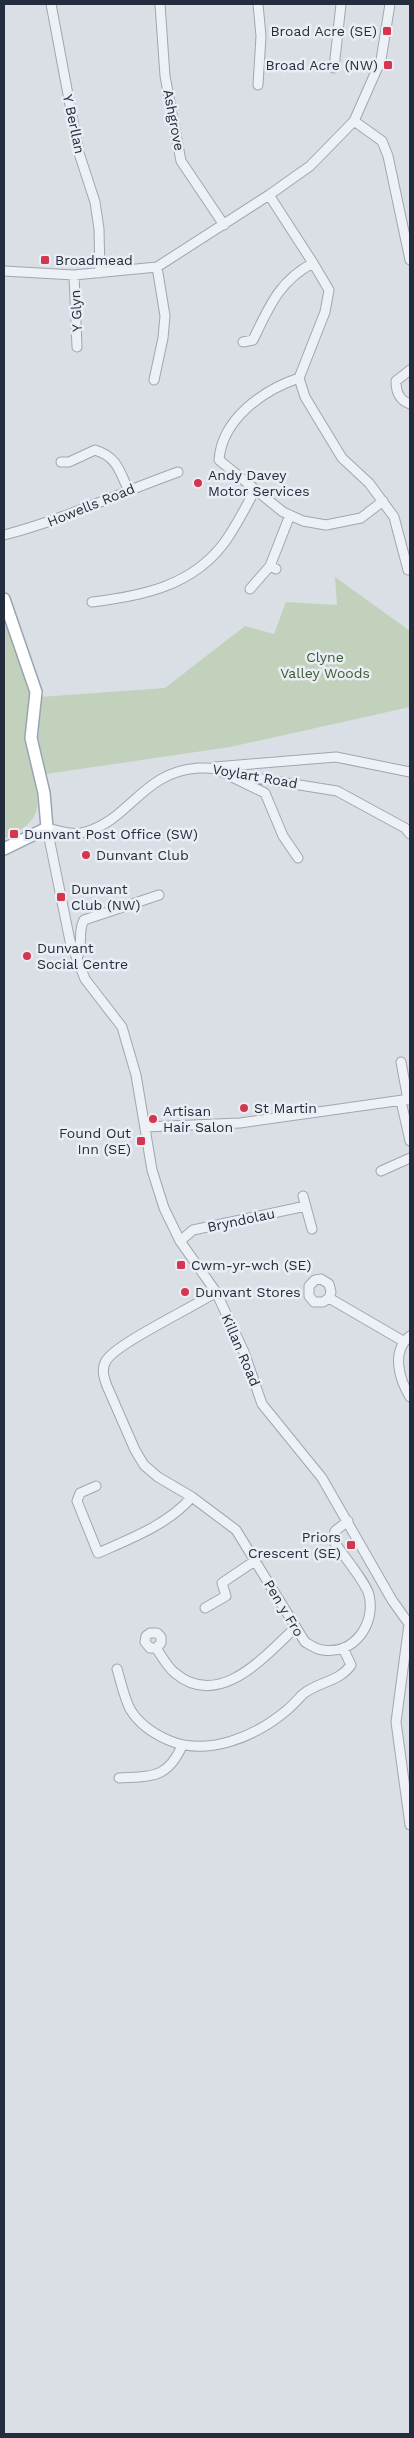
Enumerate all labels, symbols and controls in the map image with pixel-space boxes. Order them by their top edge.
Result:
place label: Broad Acre (SE) [270,23,377,39]
marker: Broad Acre (SE) [381,25,393,37]
place label: Broad Acre (NW) [265,57,378,73]
marker: Broad Acre (NW) [382,59,394,71]
street label: Ashgrove [160,88,188,152]
street label: Y Berllan [60,93,88,155]
place label: Broadmead [55,252,133,268]
marker: Broadmead [39,254,51,266]
street label: Y Glyn [67,290,85,332]
place label: Andy Davey Motor Services [208,467,310,499]
marker: Andy Davey Motor Services [192,477,204,489]
street label: Howells Road [45,480,137,530]
park label: Clyne Valley Woods [280,649,370,681]
street label: Voylart Road [211,761,299,791]
place label: Dunvant Post Office (SW) [24,826,198,842]
marker: Dunvant Post Office (SW) [8,828,20,840]
place label: Dunvant Club [96,847,189,863]
marker: Dunvant Club [80,849,92,861]
place label: Dunvant Club (NW) [71,881,141,913]
marker: Dunvant Club (NW) [55,891,67,903]
place label: Dunvant Social Centre [37,940,128,972]
marker: Dunvant Social Centre [21,950,33,962]
place label: St Martin [254,1100,317,1116]
marker: St Martin [238,1102,250,1114]
place label: Artisan Hair Salon [163,1103,233,1135]
marker: Artisan Hair Salon [147,1113,159,1125]
place label: Found Out Inn (SE) [59,1125,131,1157]
marker: Found Out Inn (SE) [135,1135,147,1147]
street label: Bryndolau [206,1205,276,1235]
place label: Cwm-yr-wch (SE) [191,1257,311,1273]
marker: Cwm-yr-wch (SE) [175,1259,187,1271]
place label: Dunvant Stores [195,1284,301,1300]
marker: Dunvant Stores [179,1286,191,1298]
street label: Killan Road [219,1311,263,1389]
place label: Priors Crescent (SE) [248,1529,341,1561]
marker: Priors Crescent (SE) [345,1539,357,1551]
street label: Pen y Fro [261,1577,307,1639]

